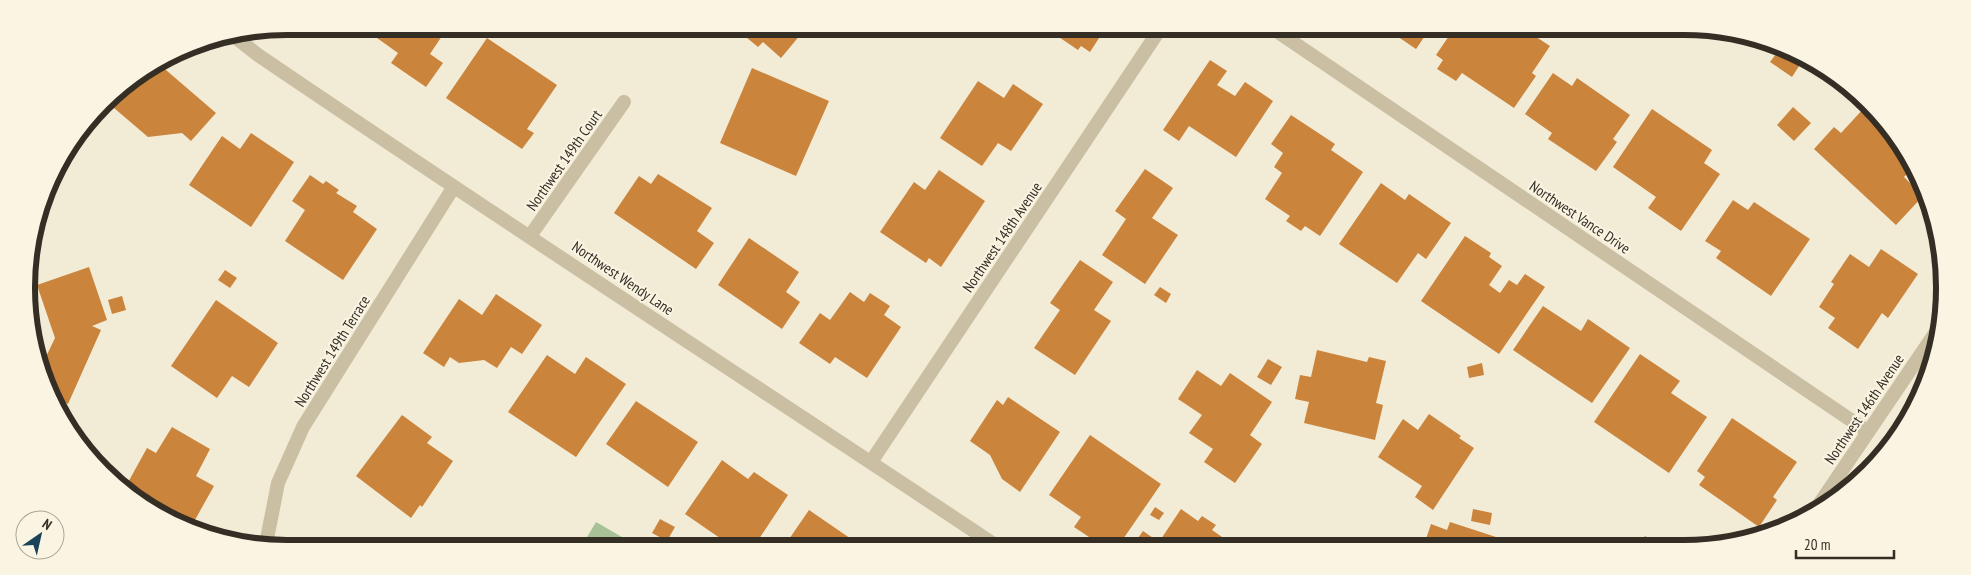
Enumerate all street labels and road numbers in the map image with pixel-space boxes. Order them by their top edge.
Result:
street label: Northwest 149th Court [522,106,606,214]
street label: Northwest Vance Drive [1526,176,1634,258]
street label: Northwest 148th Avenue [958,178,1046,296]
street label: Northwest Wendy Lane [568,237,678,319]
street label: Northwest 149th Terrace [290,292,374,410]
street label: Northwest 146th Avenue [1820,350,1908,468]

